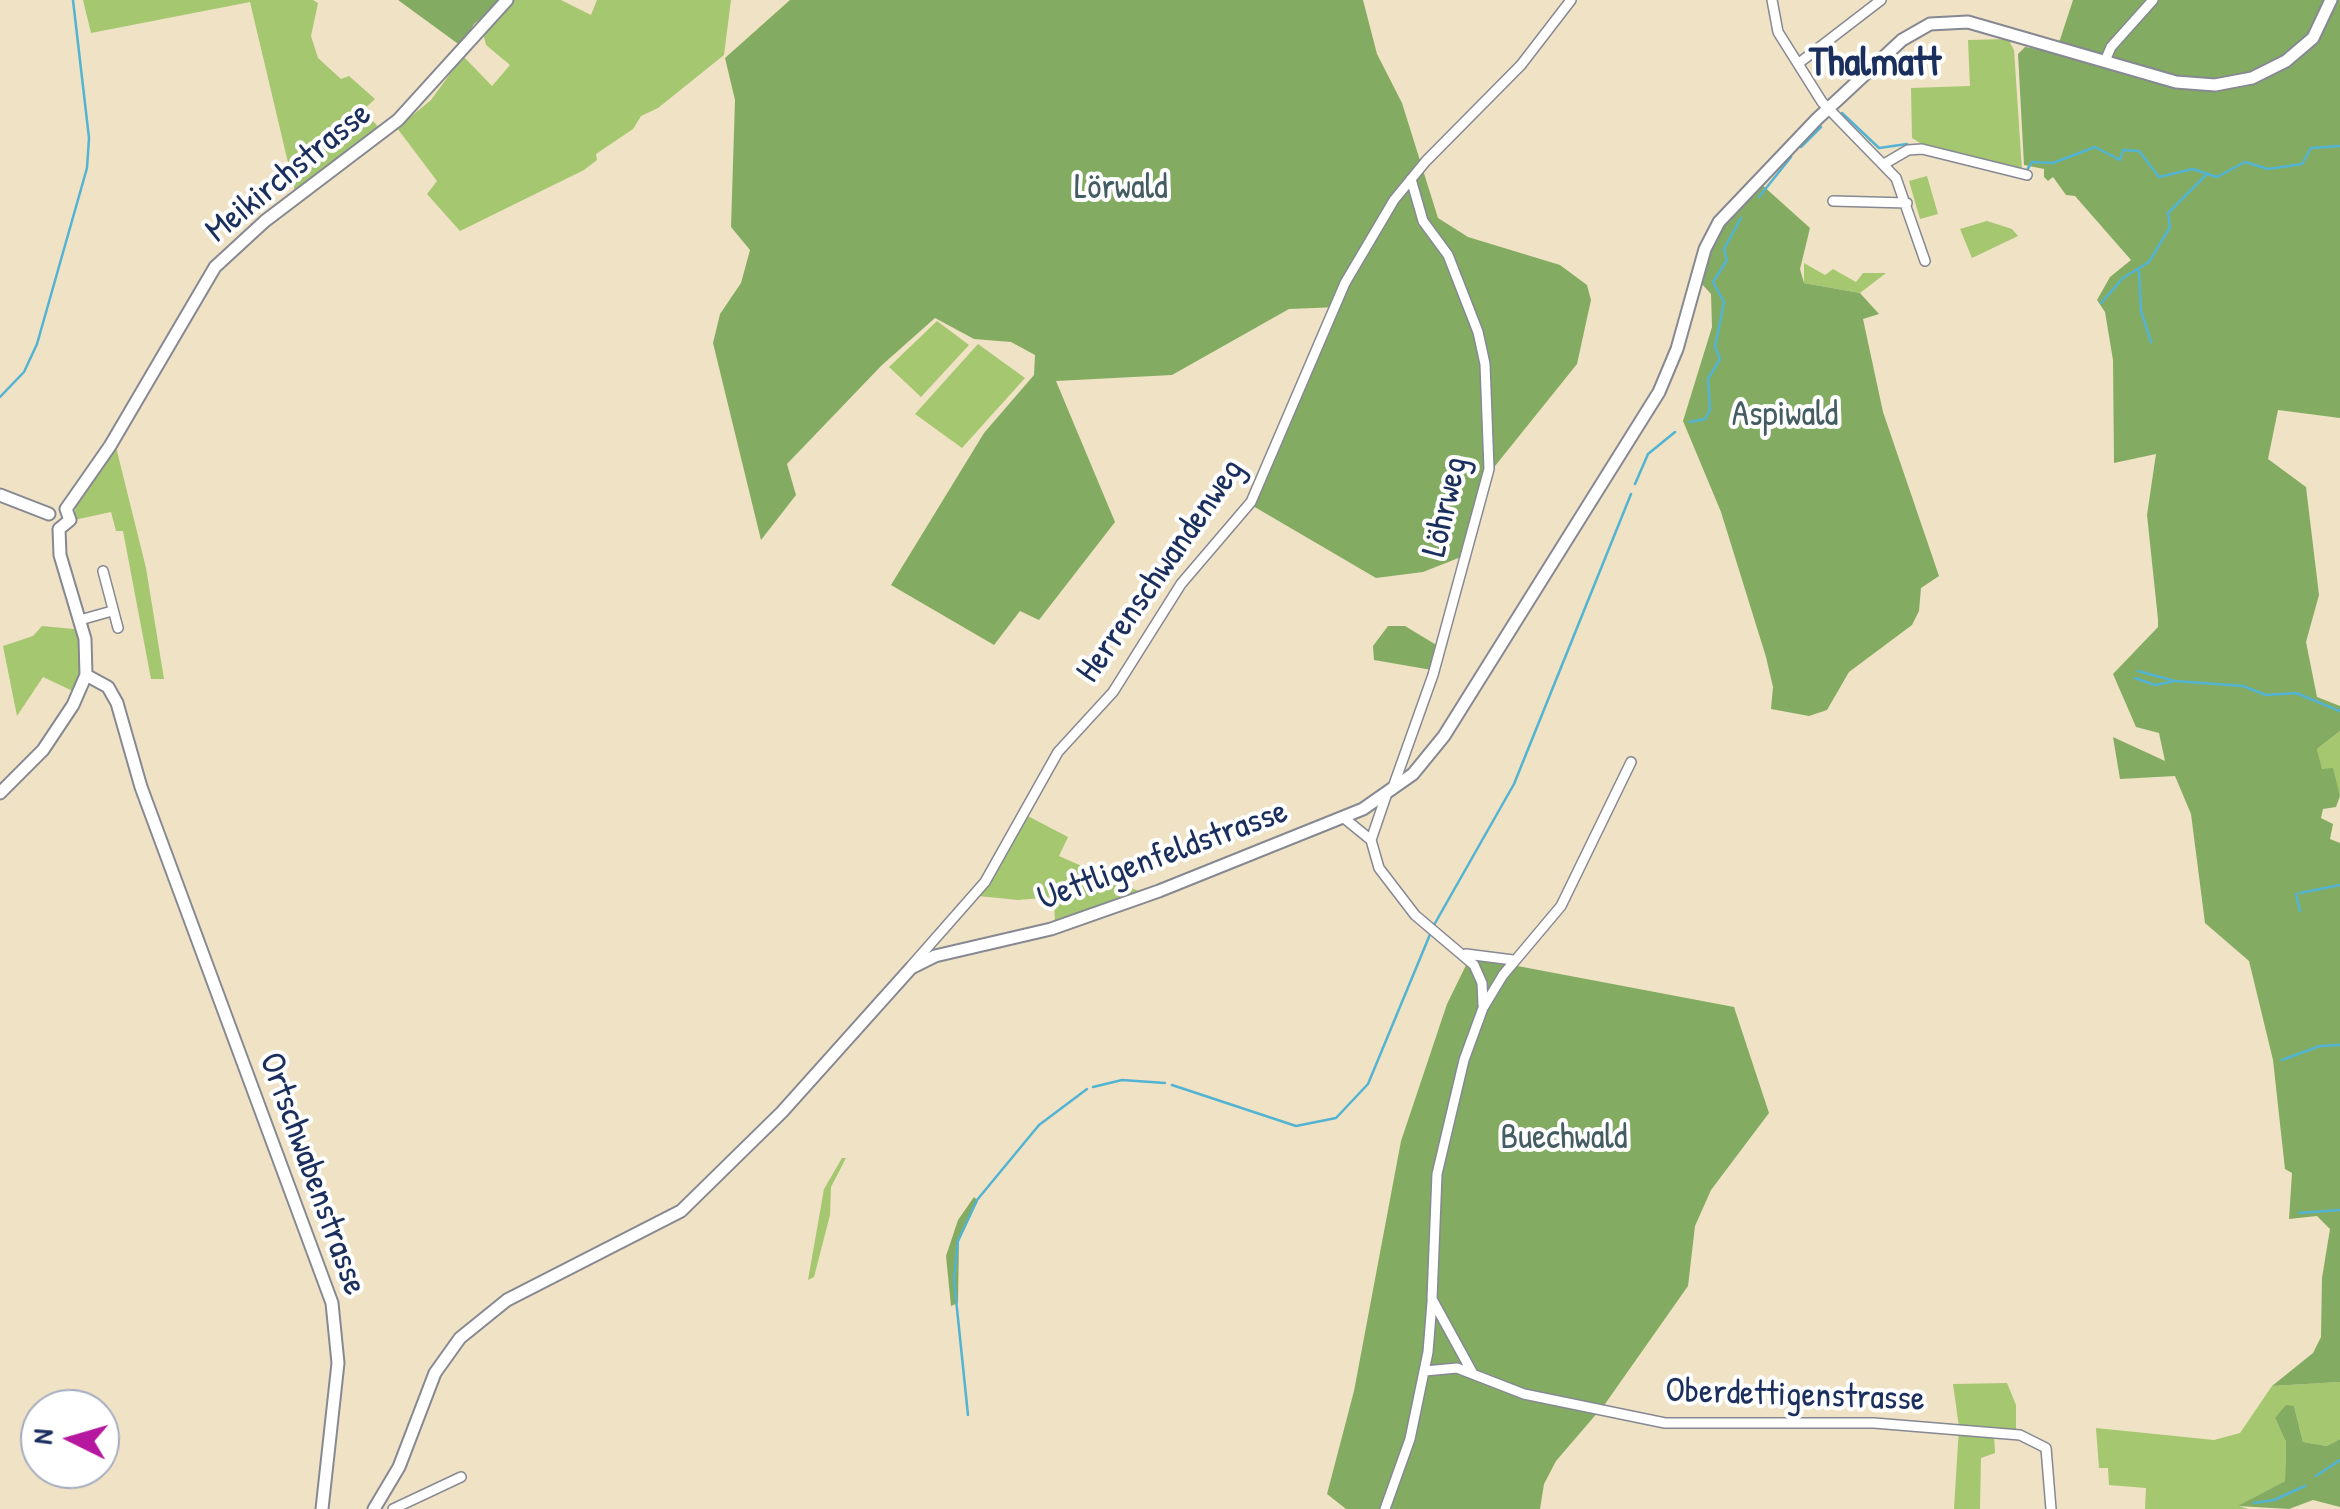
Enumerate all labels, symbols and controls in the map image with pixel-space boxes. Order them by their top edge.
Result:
district label: Thalmatt [1809,40,1941,88]
street label: Meikirchstrasse [198,94,380,252]
park label: Lörwald [1074,168,1168,210]
park label: Aspiwald [1732,395,1838,437]
street label: Herrenschwandenweg [1068,451,1254,691]
street label: Löhrweg [1414,453,1478,561]
street label: Uettligenfeldstrasse [1032,791,1294,921]
street label: Ortschwabenstrasse [249,1047,375,1301]
park label: Buechwald [1501,1118,1627,1160]
street label: Oberdettigenstrasse [1664,1370,1926,1422]
north arrow [20,1389,120,1489]
text: N [23,1427,62,1446]

